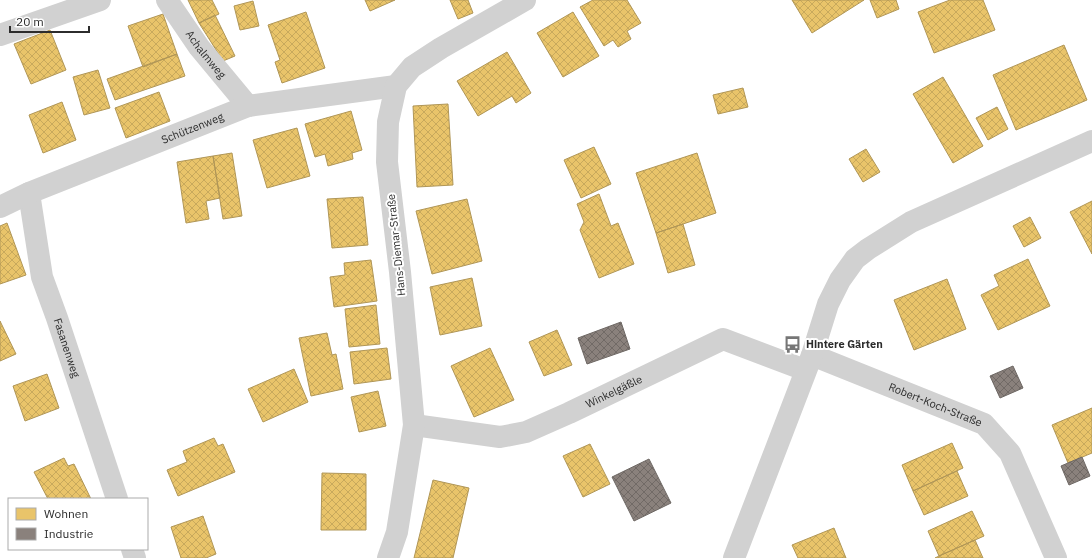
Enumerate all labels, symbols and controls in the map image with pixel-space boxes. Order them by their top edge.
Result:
scale bar [10,8,89,34]
text: 20 m [16,14,44,29]
street label: Achalmweg [183,28,229,82]
street label: Schützenweg [159,109,226,147]
street label: Hans-Diemar-Straße [384,193,408,297]
street label: Fasanenweg [51,316,83,379]
bus stop icon: Hintere Gärten [783,334,803,354]
place label: Hintere Gärten [806,337,883,351]
street label: Winkelgäßle [583,372,644,411]
street label: Robert-Koch-Straße [887,379,984,430]
legend [8,498,148,550]
text: Wohnen [44,506,88,521]
text: Industrie [44,526,94,541]

